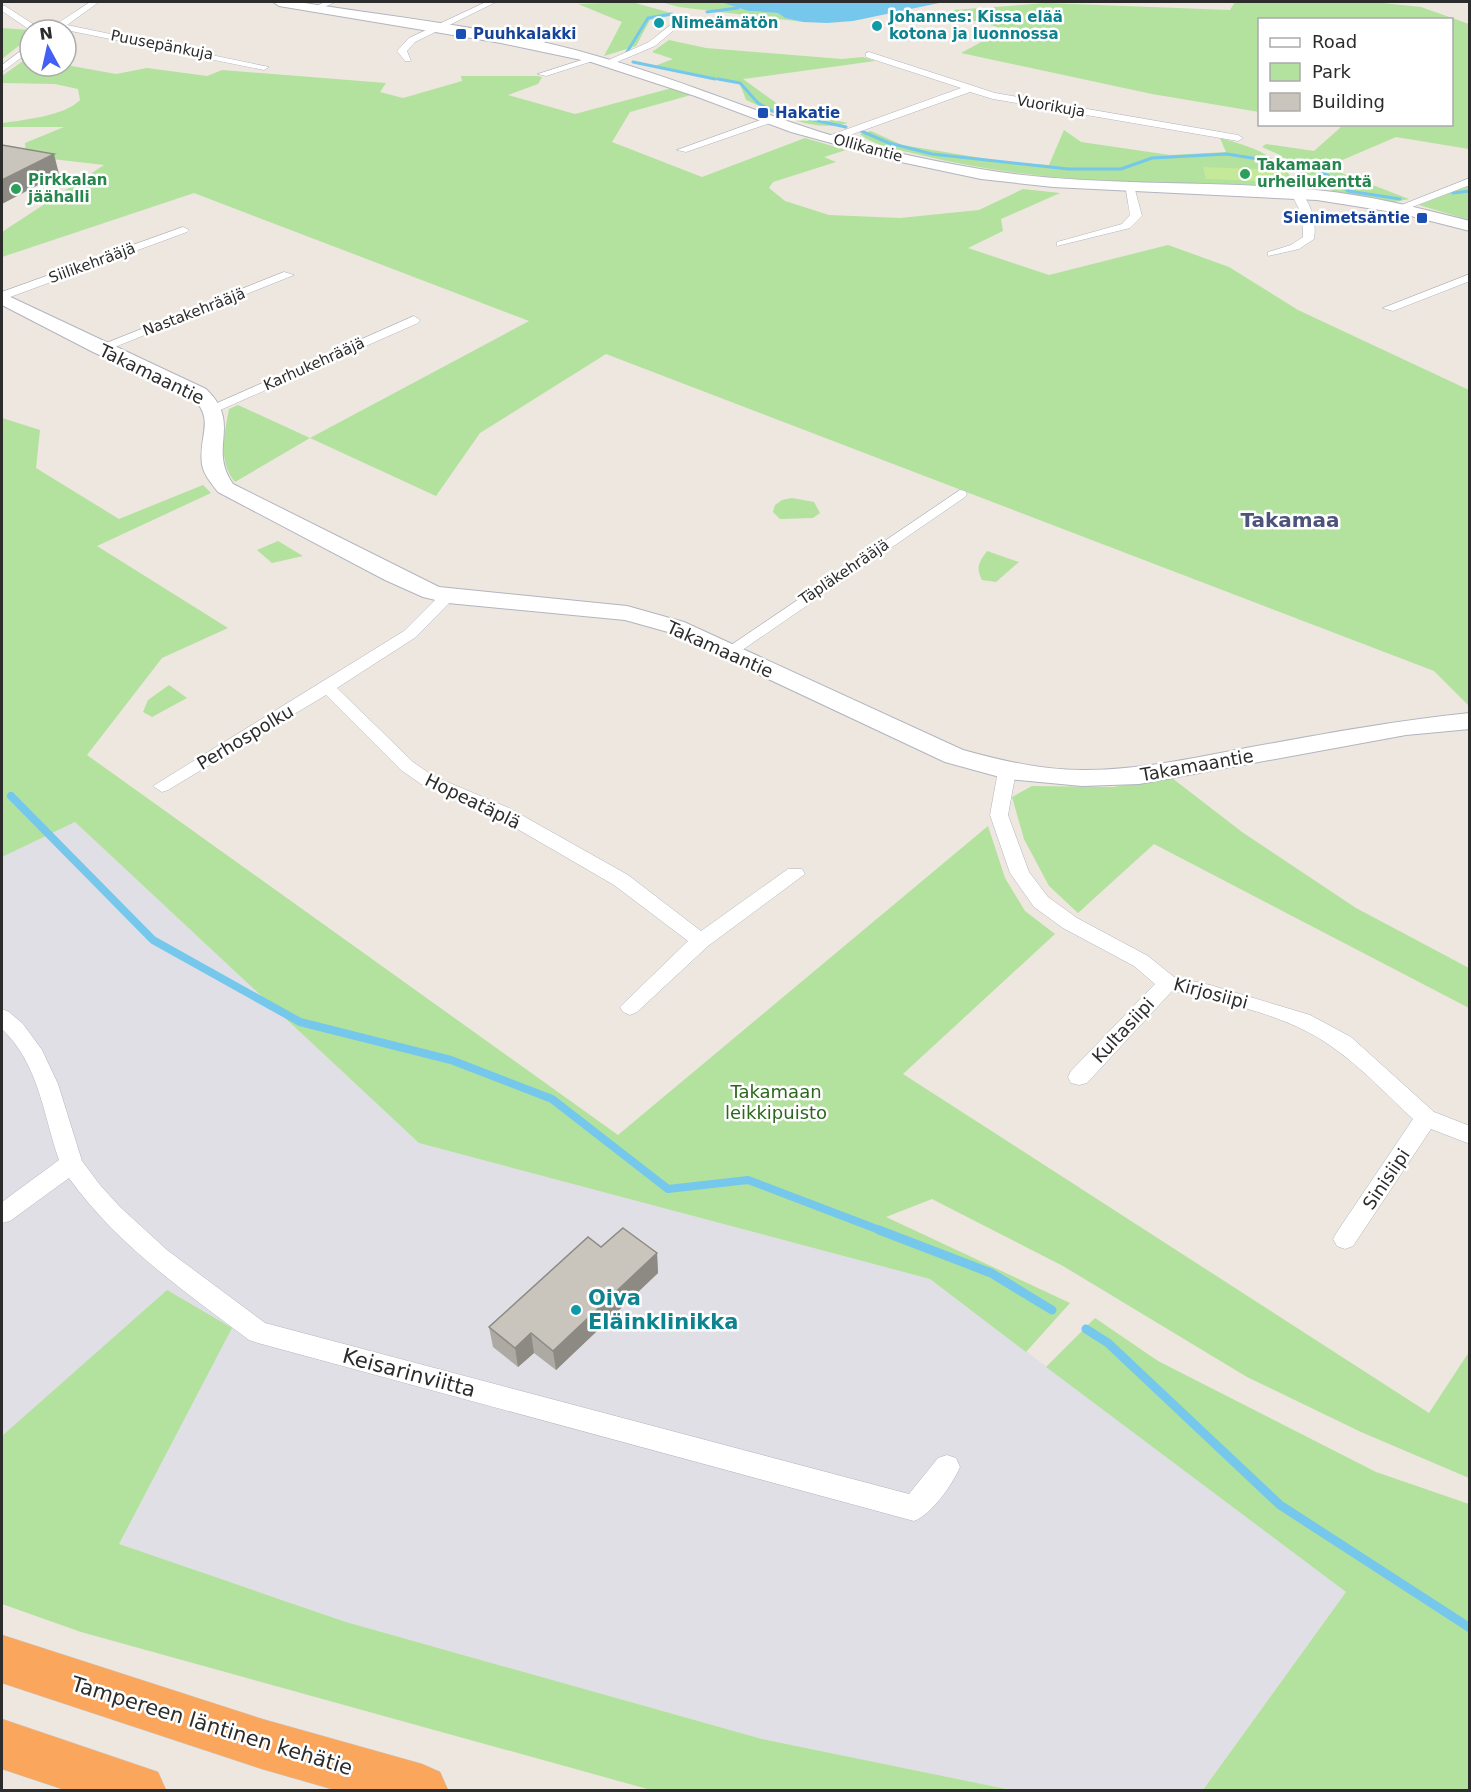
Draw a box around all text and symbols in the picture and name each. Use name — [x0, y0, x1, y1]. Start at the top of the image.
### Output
place label: Johannes: Kissa elää kotona ja luonnossa — [888, 8, 1063, 43]
place label: Nimeämätön — [671, 14, 779, 32]
marker: Nimeämätön — [652, 16, 666, 30]
north arrow — [18, 18, 78, 78]
legend — [1258, 18, 1453, 126]
marker: Johannes: Kissa elää kotona ja luonnossa — [870, 19, 884, 33]
text: N — [38, 23, 54, 44]
place label: Puuhkalakki — [473, 25, 576, 43]
street label: Puusepänkuja — [109, 26, 215, 64]
marker: Puuhkalakki — [454, 27, 468, 41]
text: Road — [1312, 31, 1357, 52]
text: Park — [1312, 61, 1351, 82]
street label: Vuorikuja — [1015, 91, 1087, 121]
text: Building — [1312, 91, 1385, 112]
place label: Hakatie — [775, 104, 840, 122]
marker: Hakatie — [756, 106, 770, 120]
street label: Ollikantie — [832, 130, 904, 166]
place label: Takamaan urheilukenttä — [1257, 156, 1372, 191]
marker: Takamaan urheilukenttä — [1238, 167, 1252, 181]
place label: Pirkkalan jäähalli — [27, 171, 108, 206]
marker: Pirkkalan jäähalli — [9, 182, 23, 196]
place label: Sienimetsäntie — [1283, 209, 1410, 227]
marker: Sienimetsäntie — [1415, 211, 1429, 225]
street label: Siilikehrääjä — [46, 239, 138, 287]
street label: Nastakehrääjä — [140, 284, 248, 340]
street label: Karhukehrääjä — [261, 334, 367, 394]
street label: Takamaantie — [95, 339, 208, 408]
district label: Takamaa — [1240, 508, 1340, 532]
street label: Täpläkehrääjä — [795, 535, 892, 609]
street label: Takamaantie — [663, 616, 776, 682]
street label: Perhospolku — [193, 700, 297, 774]
street label: Takamaantie — [1138, 745, 1255, 785]
street label: Hopeatäplä — [422, 769, 524, 833]
street label: Kirjosiipi — [1172, 973, 1250, 1013]
street label: Kultasiipi — [1088, 993, 1158, 1067]
park label: Takamaan leikkipuisto — [725, 1081, 827, 1123]
street label: Sinisiipi — [1358, 1145, 1414, 1213]
place label: Oiva Eläinklinikka — [588, 1286, 738, 1334]
marker: Oiva Eläinklinikka — [569, 1303, 583, 1317]
street label: Keisarinviitta — [340, 1344, 478, 1402]
street label: Tampereen läntinen kehätie — [68, 1671, 355, 1780]

